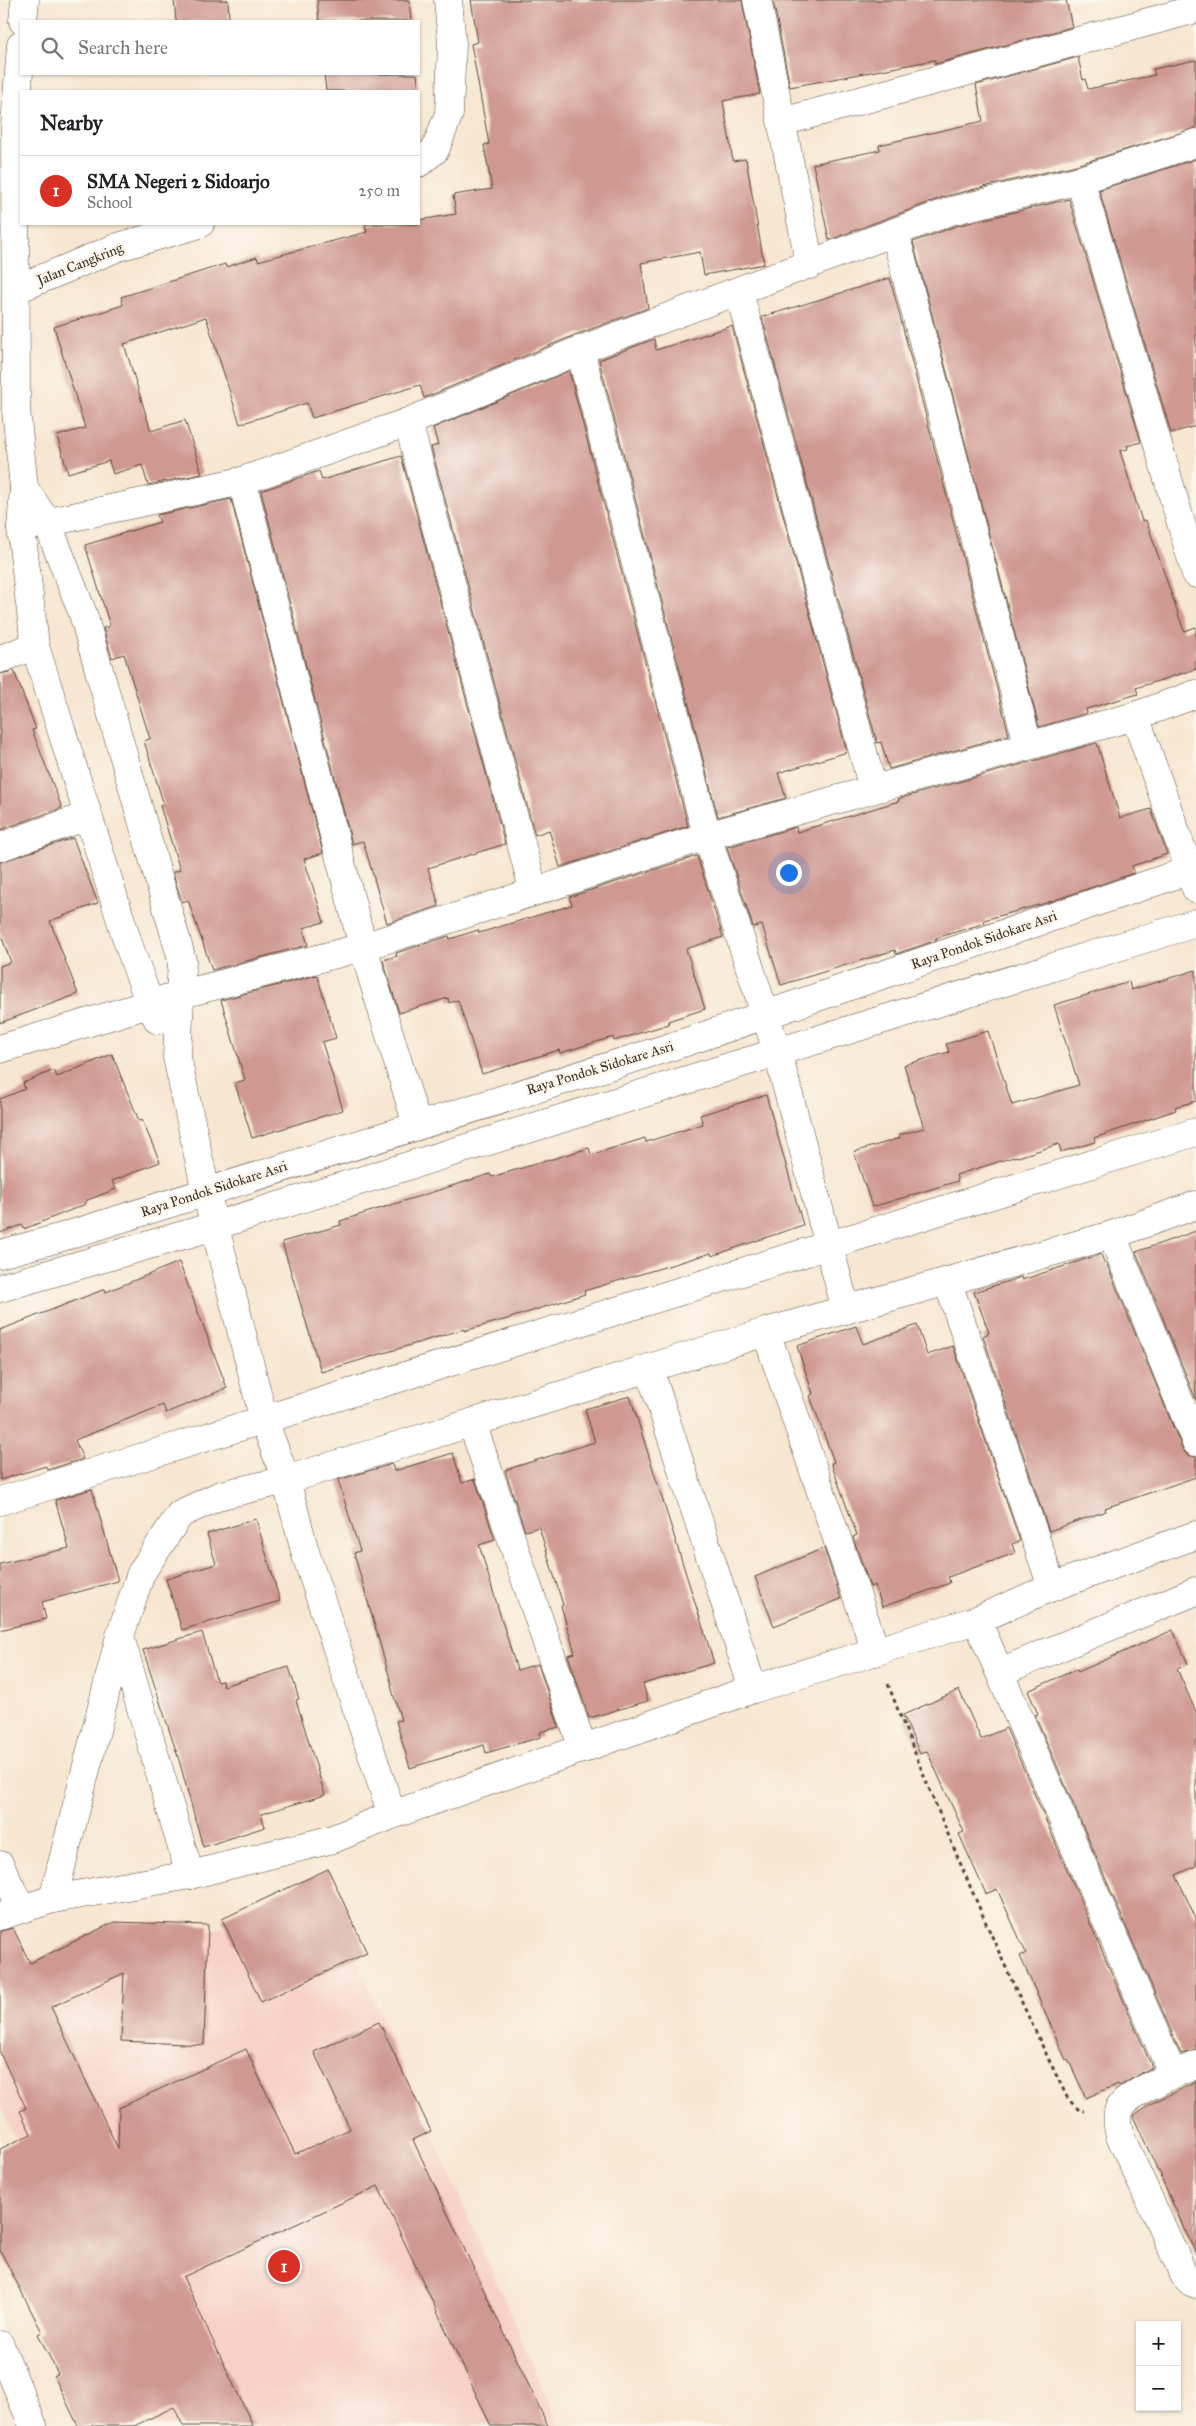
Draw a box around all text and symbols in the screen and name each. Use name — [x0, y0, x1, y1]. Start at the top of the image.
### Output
search box — [20, 20, 420, 75]
icon: search — [38, 34, 66, 62]
text: Search here — [78, 36, 168, 59]
text: Nearby — [40, 110, 103, 136]
text: SMA Negeri 2 Sidoarjo — [87, 170, 270, 193]
text: 1 — [53, 181, 59, 200]
text: 250 m — [359, 181, 400, 200]
text: School — [87, 193, 132, 212]
street label: Jalan Cangkring — [33, 239, 126, 291]
your location — [776, 860, 802, 886]
street label: Raya Pondok Sidokare Asri — [909, 907, 1059, 973]
street label: Raya Pondok Sidokare Asri — [524, 1037, 676, 1099]
street label: Raya Pondok Sidokare Asri — [139, 1157, 290, 1221]
pin: 1 — [268, 2247, 300, 2285]
map controls — [1136, 2321, 1181, 2411]
button: + — [1136, 2321, 1181, 2366]
button: − — [1136, 2366, 1181, 2411]

